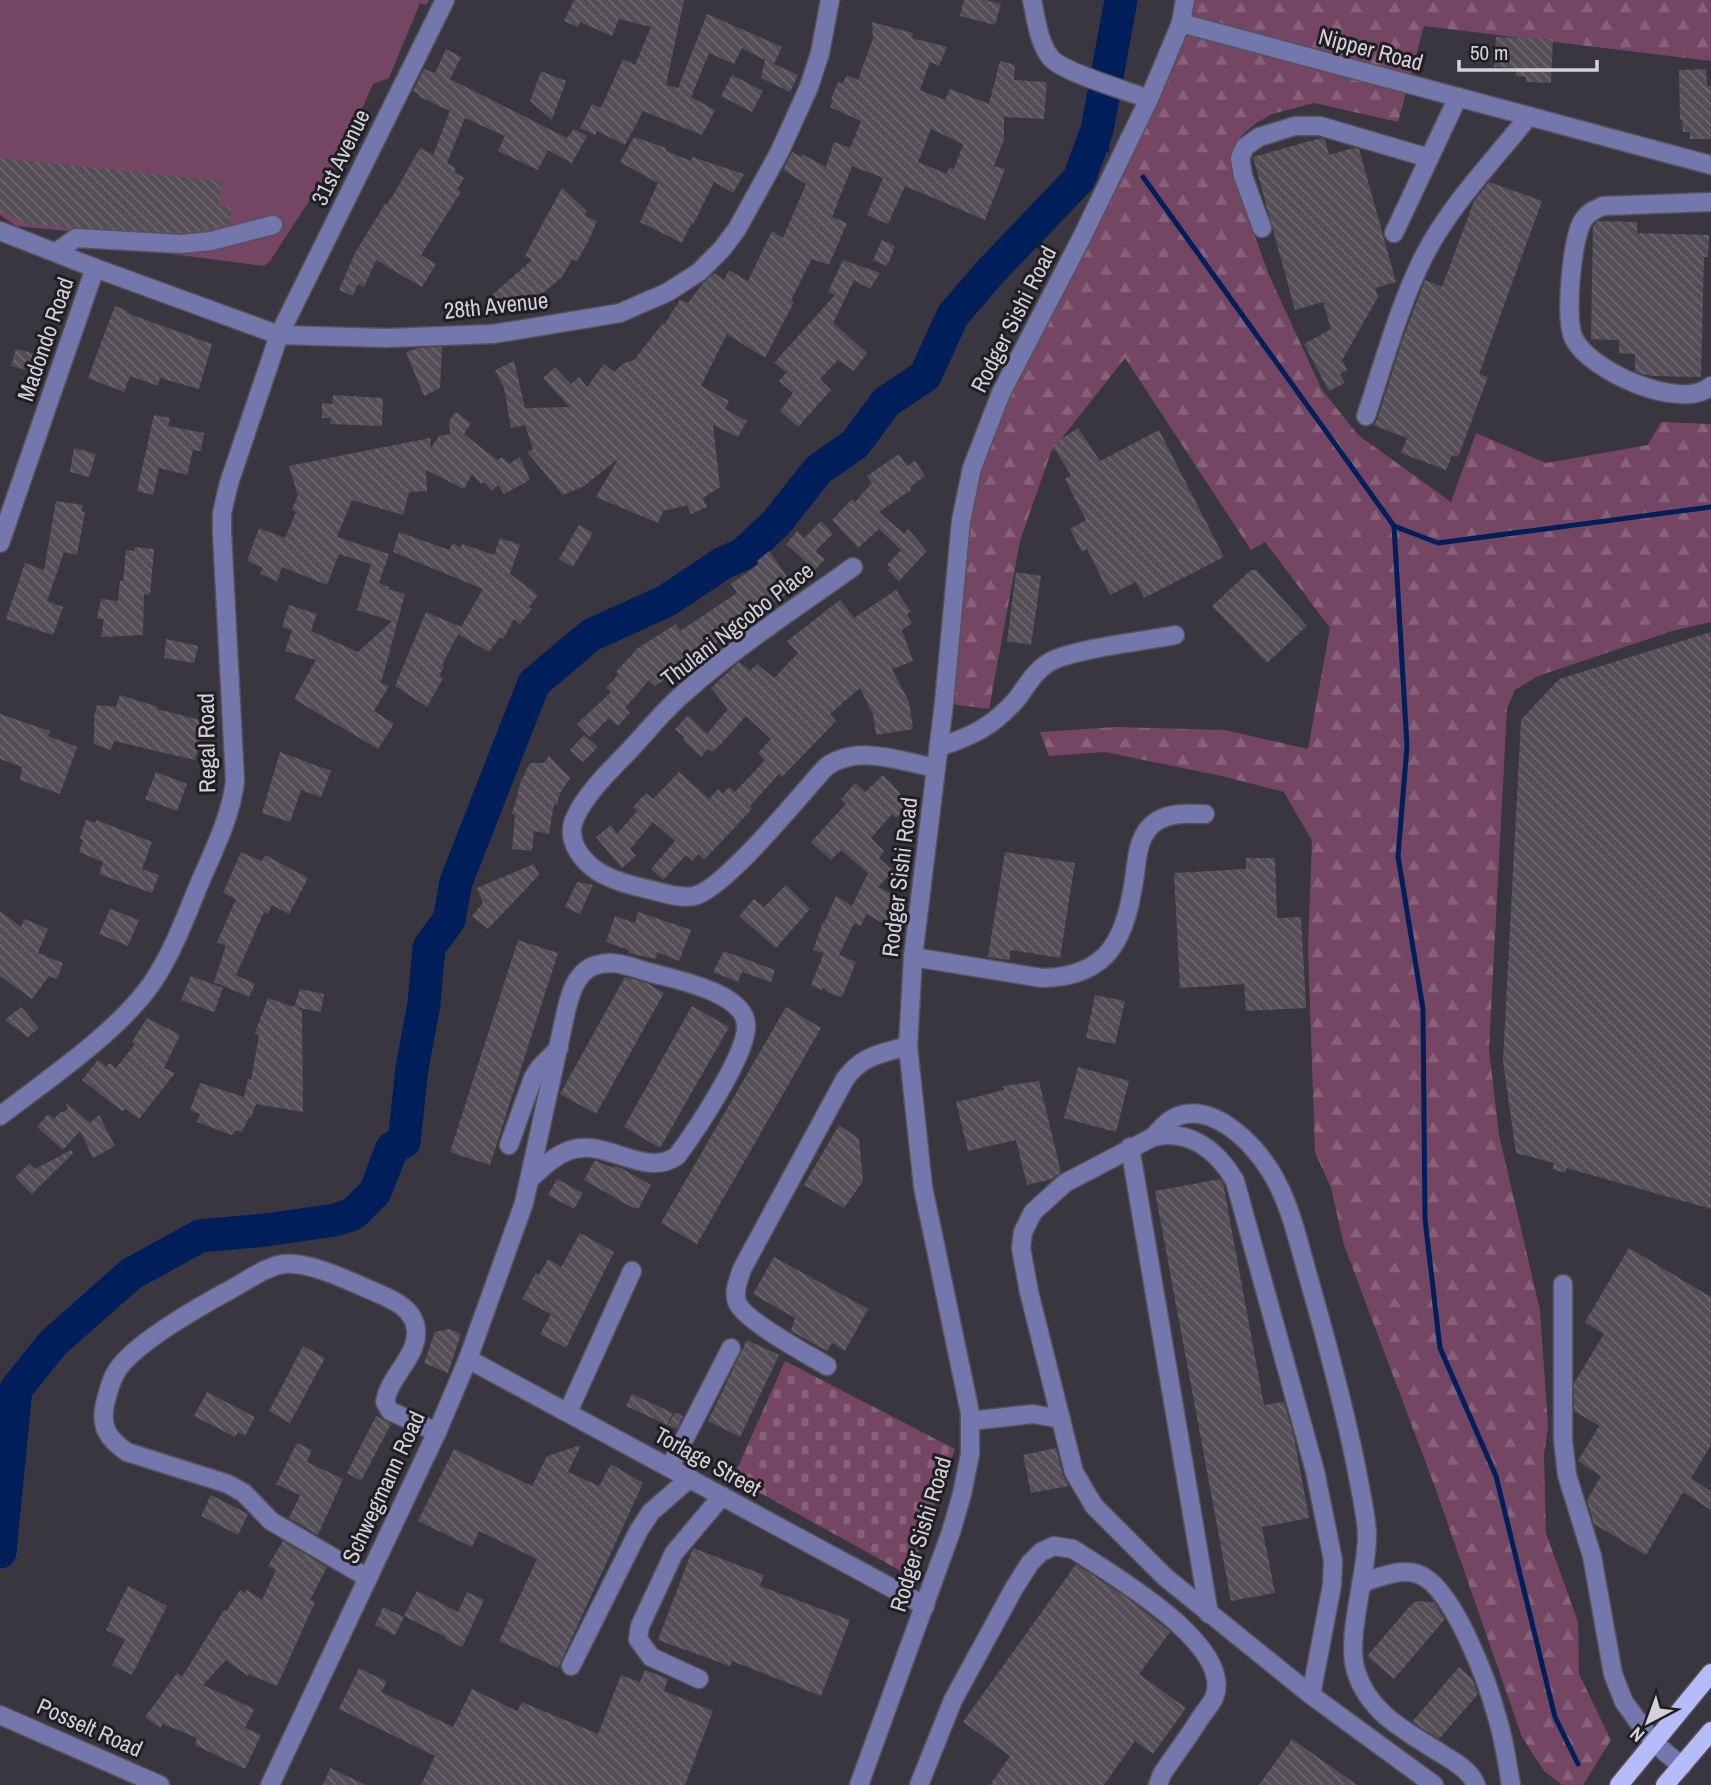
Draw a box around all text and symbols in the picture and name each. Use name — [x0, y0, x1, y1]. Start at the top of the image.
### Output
street label: Nipper Road — [1315, 20, 1427, 78]
scale bar — [1459, 28, 1597, 72]
text: 50 m — [1470, 38, 1508, 67]
street label: 31st Avenue — [303, 104, 377, 210]
street label: Rodger Sishi Road — [963, 241, 1063, 397]
street label: Madondo Road — [9, 273, 81, 405]
street label: 28th Avenue — [442, 284, 550, 326]
street label: Thulani Ngcobo Place — [654, 555, 820, 693]
street label: Regal Road — [190, 693, 222, 793]
street label: Rodger Sishi Road — [874, 796, 924, 958]
street label: Schwegmann Road — [334, 1406, 432, 1568]
street label: Torlage Street — [649, 1419, 767, 1503]
street label: Rodger Sishi Road — [882, 1453, 958, 1615]
north arrow — [1613, 1687, 1683, 1757]
street label: Posselt Road — [32, 1690, 148, 1764]
text: N — [1624, 1721, 1650, 1748]

